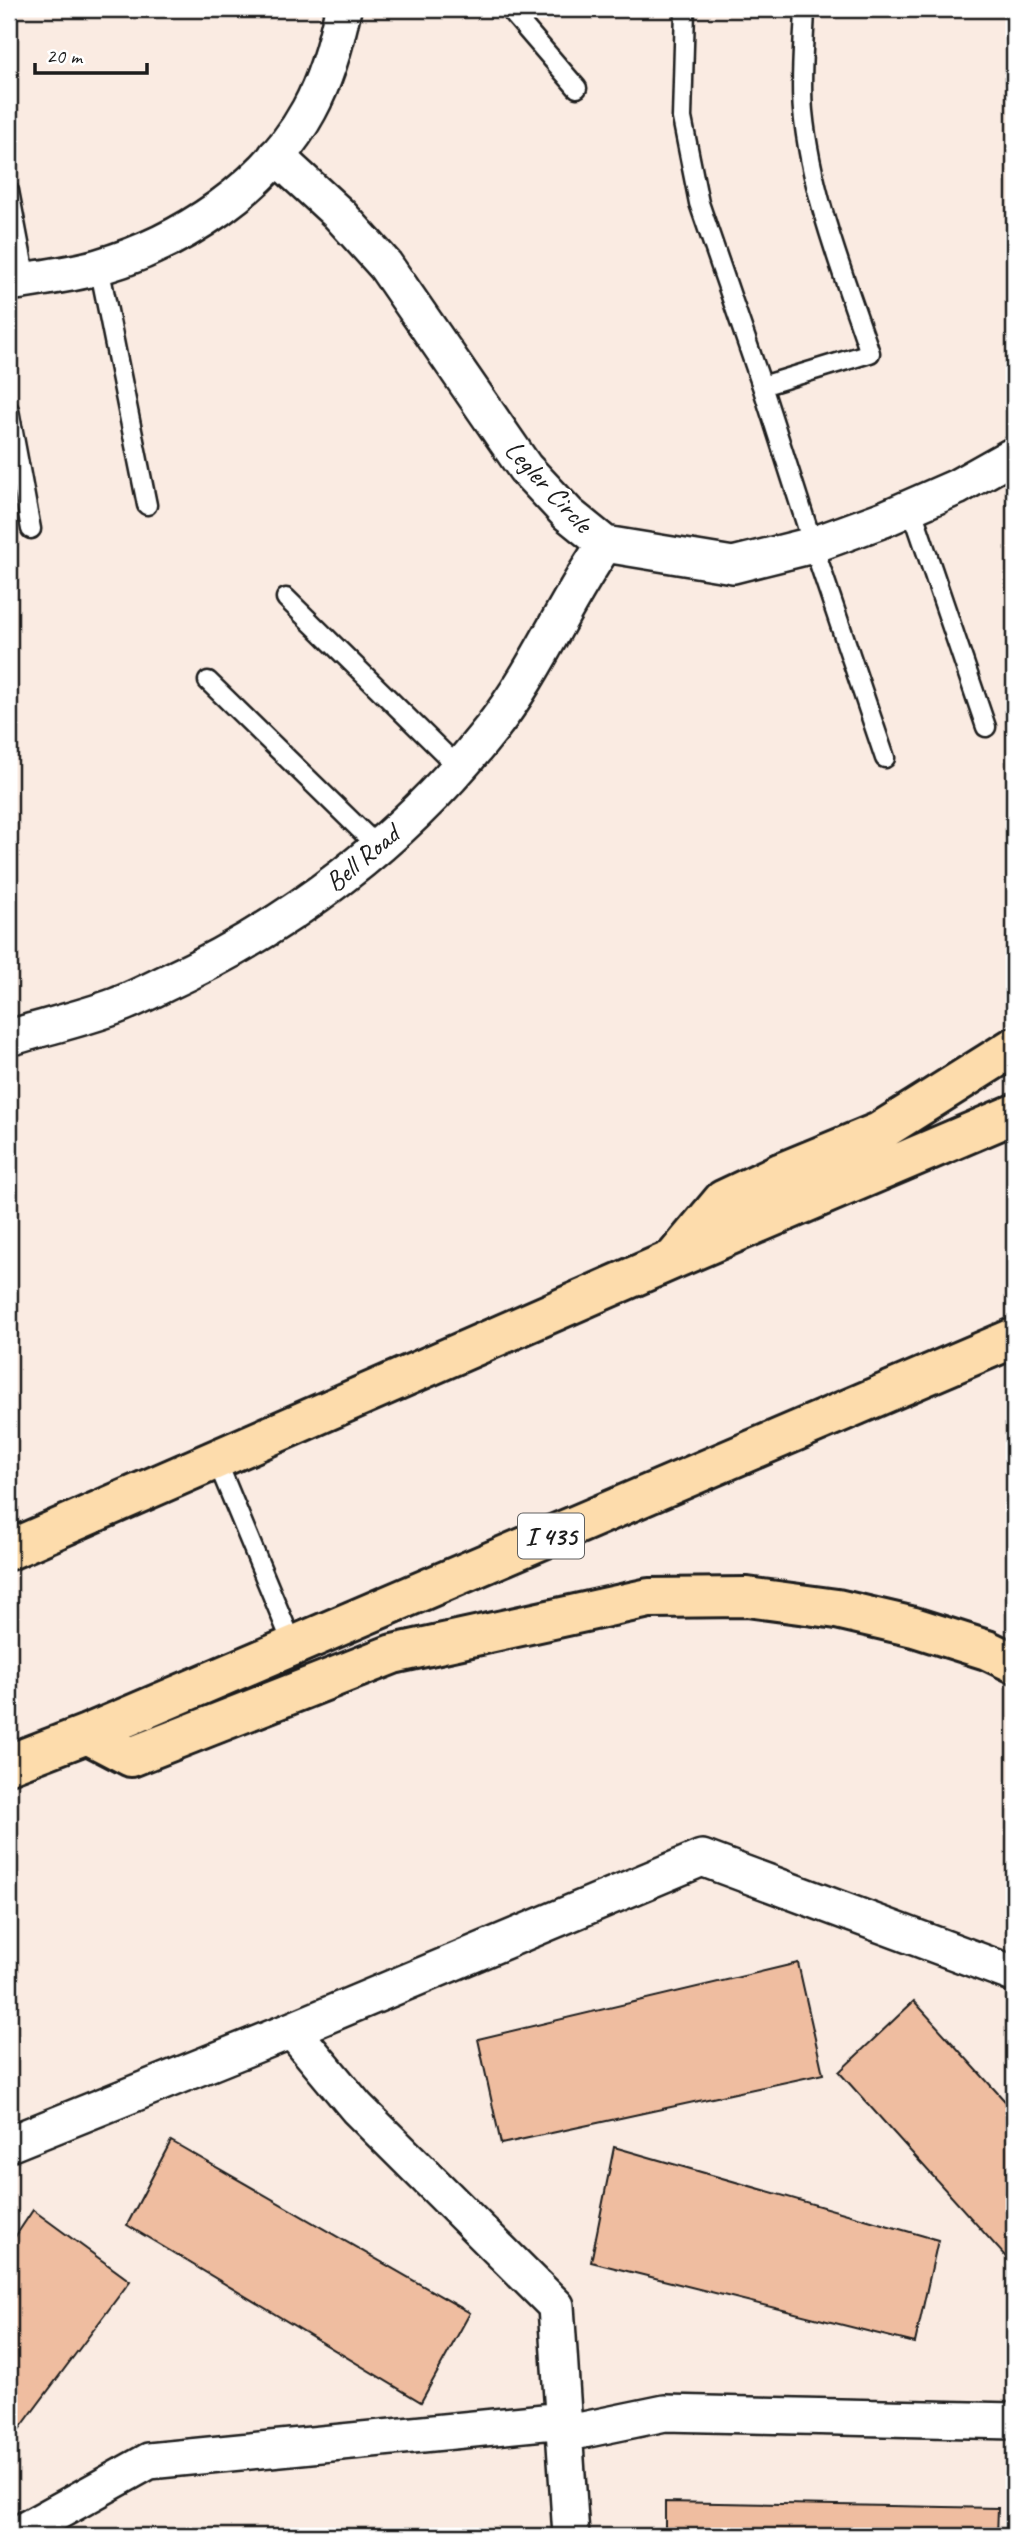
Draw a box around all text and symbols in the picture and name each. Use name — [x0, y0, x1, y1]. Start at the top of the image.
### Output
scale bar — [35, 32, 147, 76]
text: 20 m — [46, 43, 84, 69]
street label: Legler Circle — [497, 432, 602, 541]
street label: Bell Road — [318, 814, 409, 899]
road number: I 435 — [518, 1513, 584, 1558]

